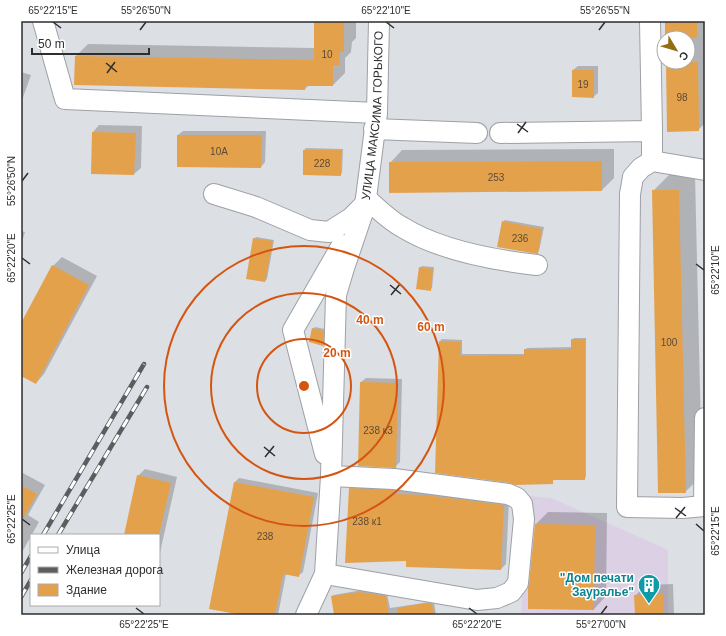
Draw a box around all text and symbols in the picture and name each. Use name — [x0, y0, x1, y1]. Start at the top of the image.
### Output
text: 65°22'15"E — [28, 5, 78, 16]
text: 55°26'50"N — [121, 5, 171, 16]
text: 65°22'10"E — [361, 5, 411, 16]
text: 55°26'55"N — [580, 5, 630, 16]
scale bar — [32, 30, 149, 56]
north arrow — [656, 30, 696, 70]
street label: УЛИЦА МАКСИМА ГОРЬКОГО — [359, 31, 386, 201]
text: 50 m — [38, 37, 65, 51]
house number: 10 — [321, 49, 333, 60]
text: С — [677, 49, 691, 63]
house number: 19 — [577, 79, 589, 90]
house number: 98 — [676, 92, 688, 103]
house number: 10А — [210, 146, 228, 157]
text: 55°26'50"N — [6, 156, 17, 206]
house number: 228 — [314, 158, 331, 169]
house number: 253 — [488, 172, 505, 183]
text: 65°22'20"E — [6, 233, 17, 283]
house number: 236 — [512, 233, 529, 244]
text: 65°22'10"E — [710, 245, 721, 295]
text: 40 m — [356, 313, 384, 327]
text: 60 m — [417, 320, 445, 334]
house number: 100 — [661, 337, 678, 348]
text: 20 m — [323, 346, 351, 360]
centre of rings — [297, 379, 311, 393]
house number: 238 к3 — [363, 425, 393, 436]
text: 65°22'25"E — [6, 494, 17, 544]
text: 65°22'15"E — [710, 506, 721, 556]
house number: 238 к1 — [352, 516, 382, 527]
house number: 238 — [257, 531, 274, 542]
legend — [30, 534, 160, 606]
text: Улица — [66, 543, 100, 557]
text: Железная дорога — [66, 563, 163, 577]
place label: "Дом печати Зауралье" — [560, 571, 634, 599]
building icon: "Дом печати Зауралье" — [636, 572, 662, 605]
text: Здание — [66, 583, 107, 597]
text: 65°22'25"E — [119, 619, 169, 630]
text: 65°22'20"E — [452, 619, 502, 630]
text: 55°27'00"N — [576, 619, 626, 630]

